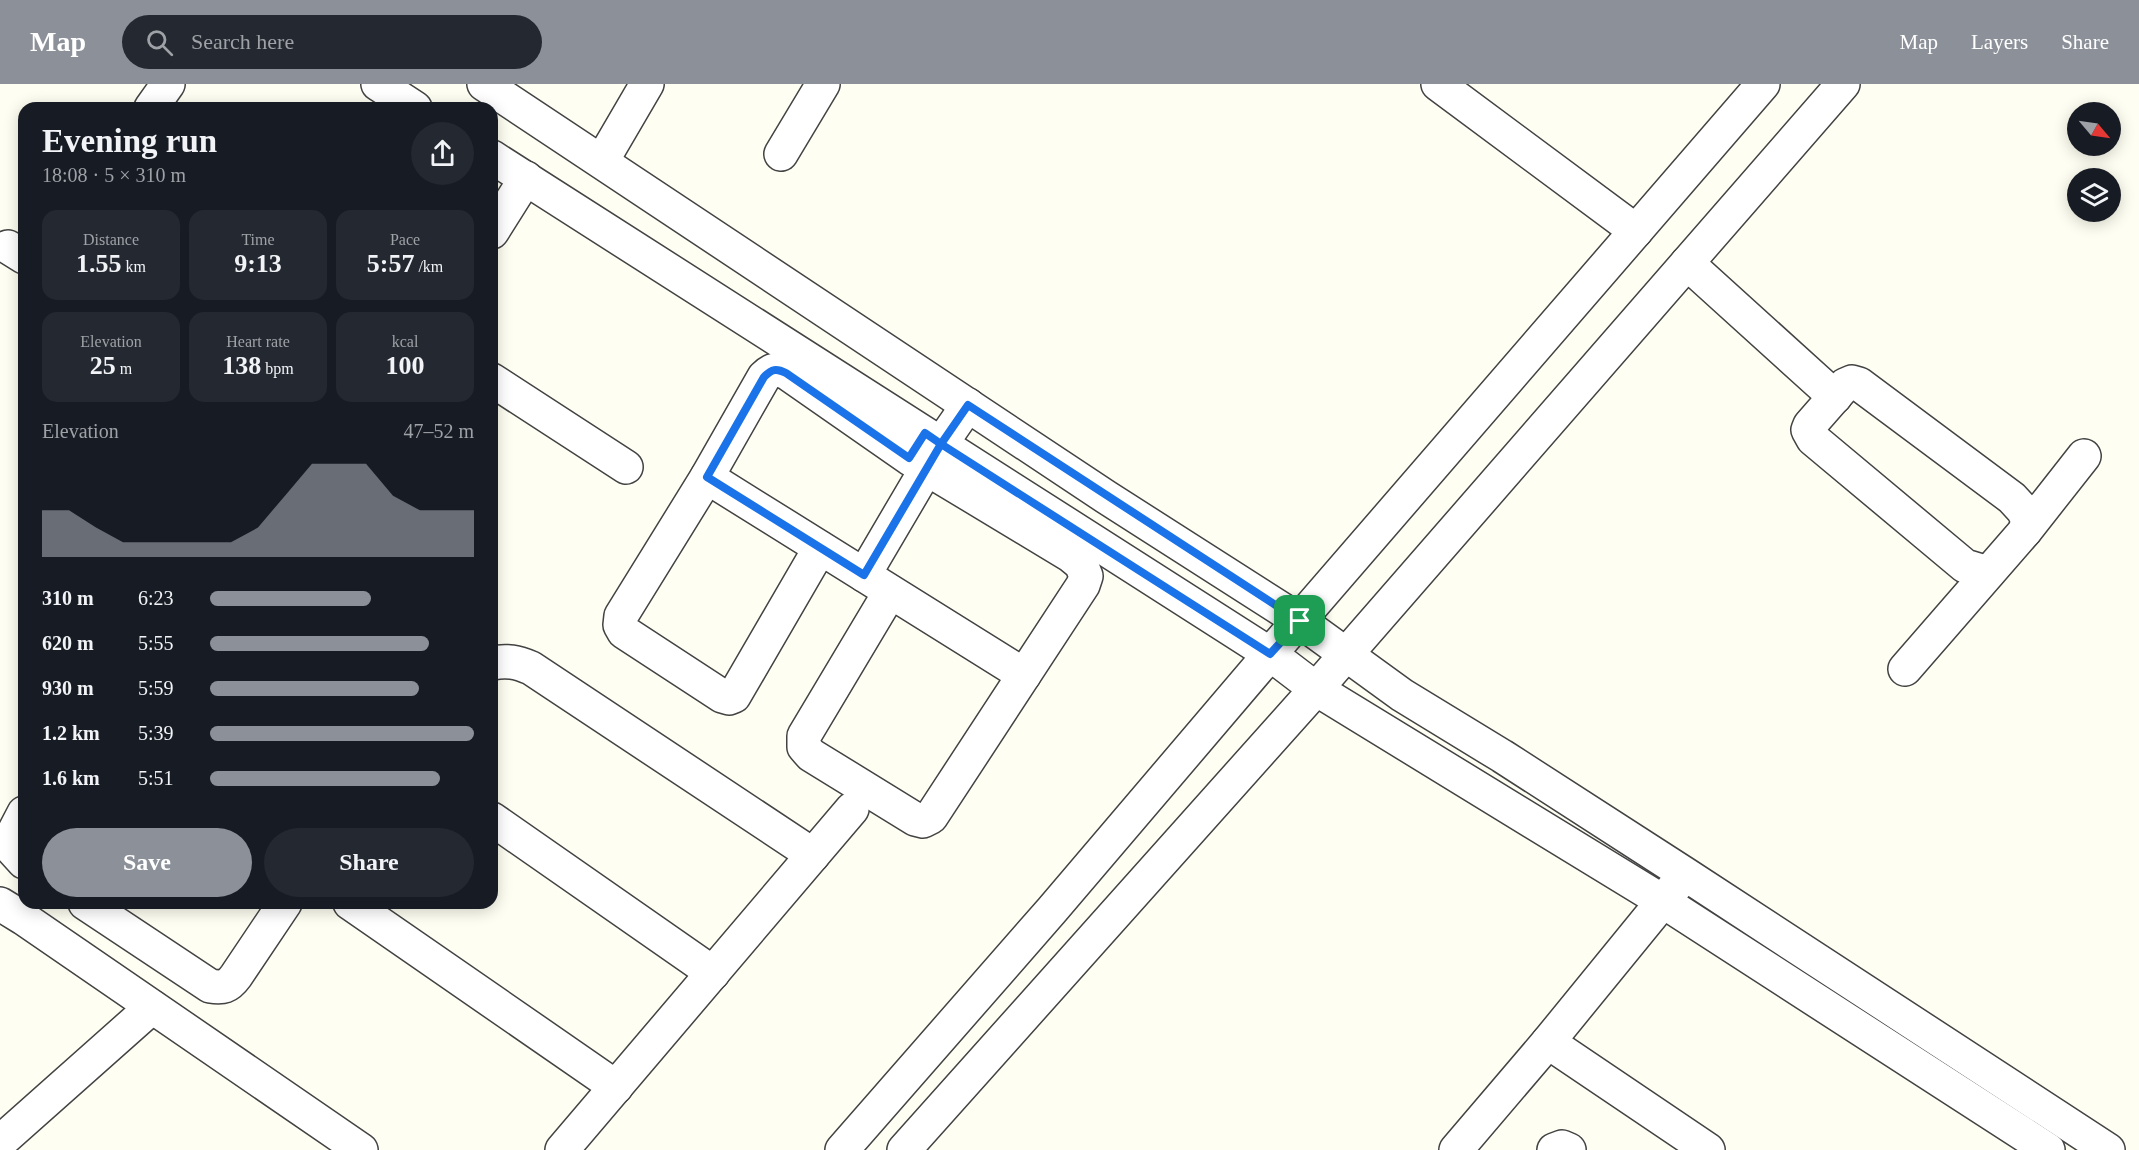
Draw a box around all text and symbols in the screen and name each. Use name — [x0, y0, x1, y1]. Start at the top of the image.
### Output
search box — [122, 15, 542, 69]
text: Map — [30, 26, 86, 57]
icon: search — [143, 26, 176, 59]
text: Search here — [191, 29, 294, 54]
text: Map — [1900, 30, 1938, 54]
text: Layers — [1971, 30, 2028, 54]
text: Share — [2061, 30, 2109, 54]
north arrow — [2067, 102, 2121, 156]
map controls — [2067, 102, 2121, 222]
button: share — [411, 122, 474, 185]
text: Evening run — [42, 123, 217, 159]
text: 18:08 · 5 × 310 m — [42, 164, 186, 186]
button: layers — [2067, 168, 2121, 222]
text: Distance — [83, 231, 139, 248]
text: Time — [241, 231, 275, 248]
text: Pace — [390, 231, 420, 248]
text: 1.55 — [76, 249, 122, 278]
text: 9:13 — [234, 249, 282, 278]
text: 5:57 — [367, 249, 414, 278]
text: km — [122, 258, 146, 275]
text: /km — [414, 258, 443, 275]
text: Elevation — [80, 333, 142, 350]
text: Heart rate — [226, 333, 290, 350]
text: kcal — [392, 333, 418, 350]
text: 25 — [90, 351, 116, 380]
text: 138 — [222, 351, 261, 380]
text: 100 — [386, 351, 425, 380]
text: m — [116, 360, 132, 377]
text: bpm — [261, 360, 294, 377]
text: Elevation — [42, 420, 119, 442]
text: 47–52 m — [403, 420, 474, 442]
text: 310 m — [42, 587, 94, 609]
text: 6:23 — [138, 587, 174, 609]
pin — [1274, 595, 1325, 646]
icon: arrive — [1283, 604, 1316, 637]
text: 620 m — [42, 632, 94, 654]
text: 5:55 — [138, 632, 174, 654]
text: 930 m — [42, 677, 94, 699]
text: 5:59 — [138, 677, 174, 699]
text: 1.2 km — [42, 722, 100, 744]
text: 5:39 — [138, 722, 174, 744]
text: 1.6 km — [42, 767, 100, 789]
text: 5:51 — [138, 767, 174, 789]
button: Save — [42, 828, 252, 897]
button: Share — [264, 828, 474, 897]

